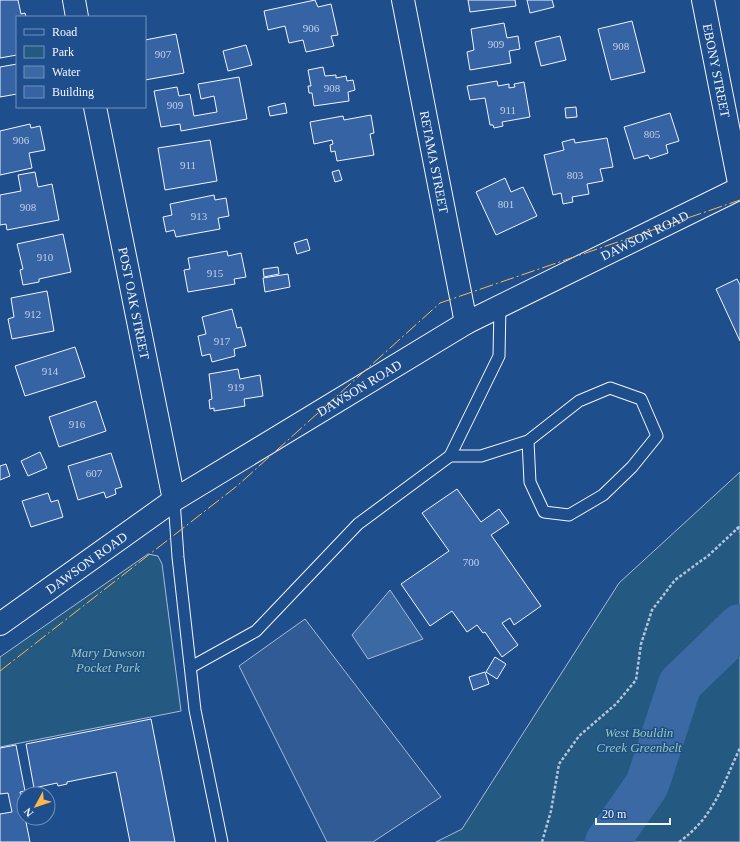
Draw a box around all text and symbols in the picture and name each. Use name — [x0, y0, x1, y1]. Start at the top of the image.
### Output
legend — [16, 16, 146, 108]
house number: 906 — [303, 22, 320, 34]
street label: EBONY STREET — [700, 23, 733, 119]
text: Road — [52, 25, 77, 39]
house number: 909 — [488, 38, 505, 50]
house number: 908 — [613, 40, 630, 52]
text: Park — [52, 45, 74, 59]
house number: 907 — [155, 48, 172, 60]
text: Water — [52, 65, 80, 79]
house number: 908 — [324, 82, 341, 94]
text: Building — [52, 85, 94, 99]
house number: 909 — [167, 99, 184, 111]
house number: 911 — [500, 104, 516, 116]
street label: RETAMA STREET — [417, 110, 451, 215]
house number: 805 — [644, 128, 661, 140]
house number: 906 — [13, 134, 30, 146]
house number: 911 — [180, 159, 196, 171]
house number: 803 — [567, 169, 584, 181]
house number: 801 — [498, 198, 514, 210]
house number: 908 — [20, 201, 37, 213]
street label: DAWSON ROAD — [598, 208, 691, 264]
house number: 913 — [191, 210, 208, 222]
street label: POST OAK STREET — [115, 246, 153, 361]
house number: 910 — [37, 251, 54, 263]
house number: 915 — [207, 267, 224, 279]
house number: 912 — [25, 308, 41, 320]
house number: 917 — [214, 335, 231, 347]
street label: DAWSON ROAD — [314, 357, 404, 420]
house number: 914 — [42, 365, 59, 377]
house number: 919 — [228, 381, 245, 393]
house number: 916 — [69, 418, 86, 430]
house number: 607 — [86, 467, 103, 479]
street label: DAWSON ROAD — [43, 529, 130, 597]
house number: 700 — [463, 556, 480, 568]
park label: Mary Dawson Pocket Park — [70, 645, 145, 675]
park label: West Bouldin Creek Greenbelt — [596, 725, 682, 755]
north arrow — [16, 786, 56, 826]
scale bar — [596, 800, 670, 826]
text: N — [21, 805, 35, 819]
text: 20 m — [602, 807, 627, 821]

